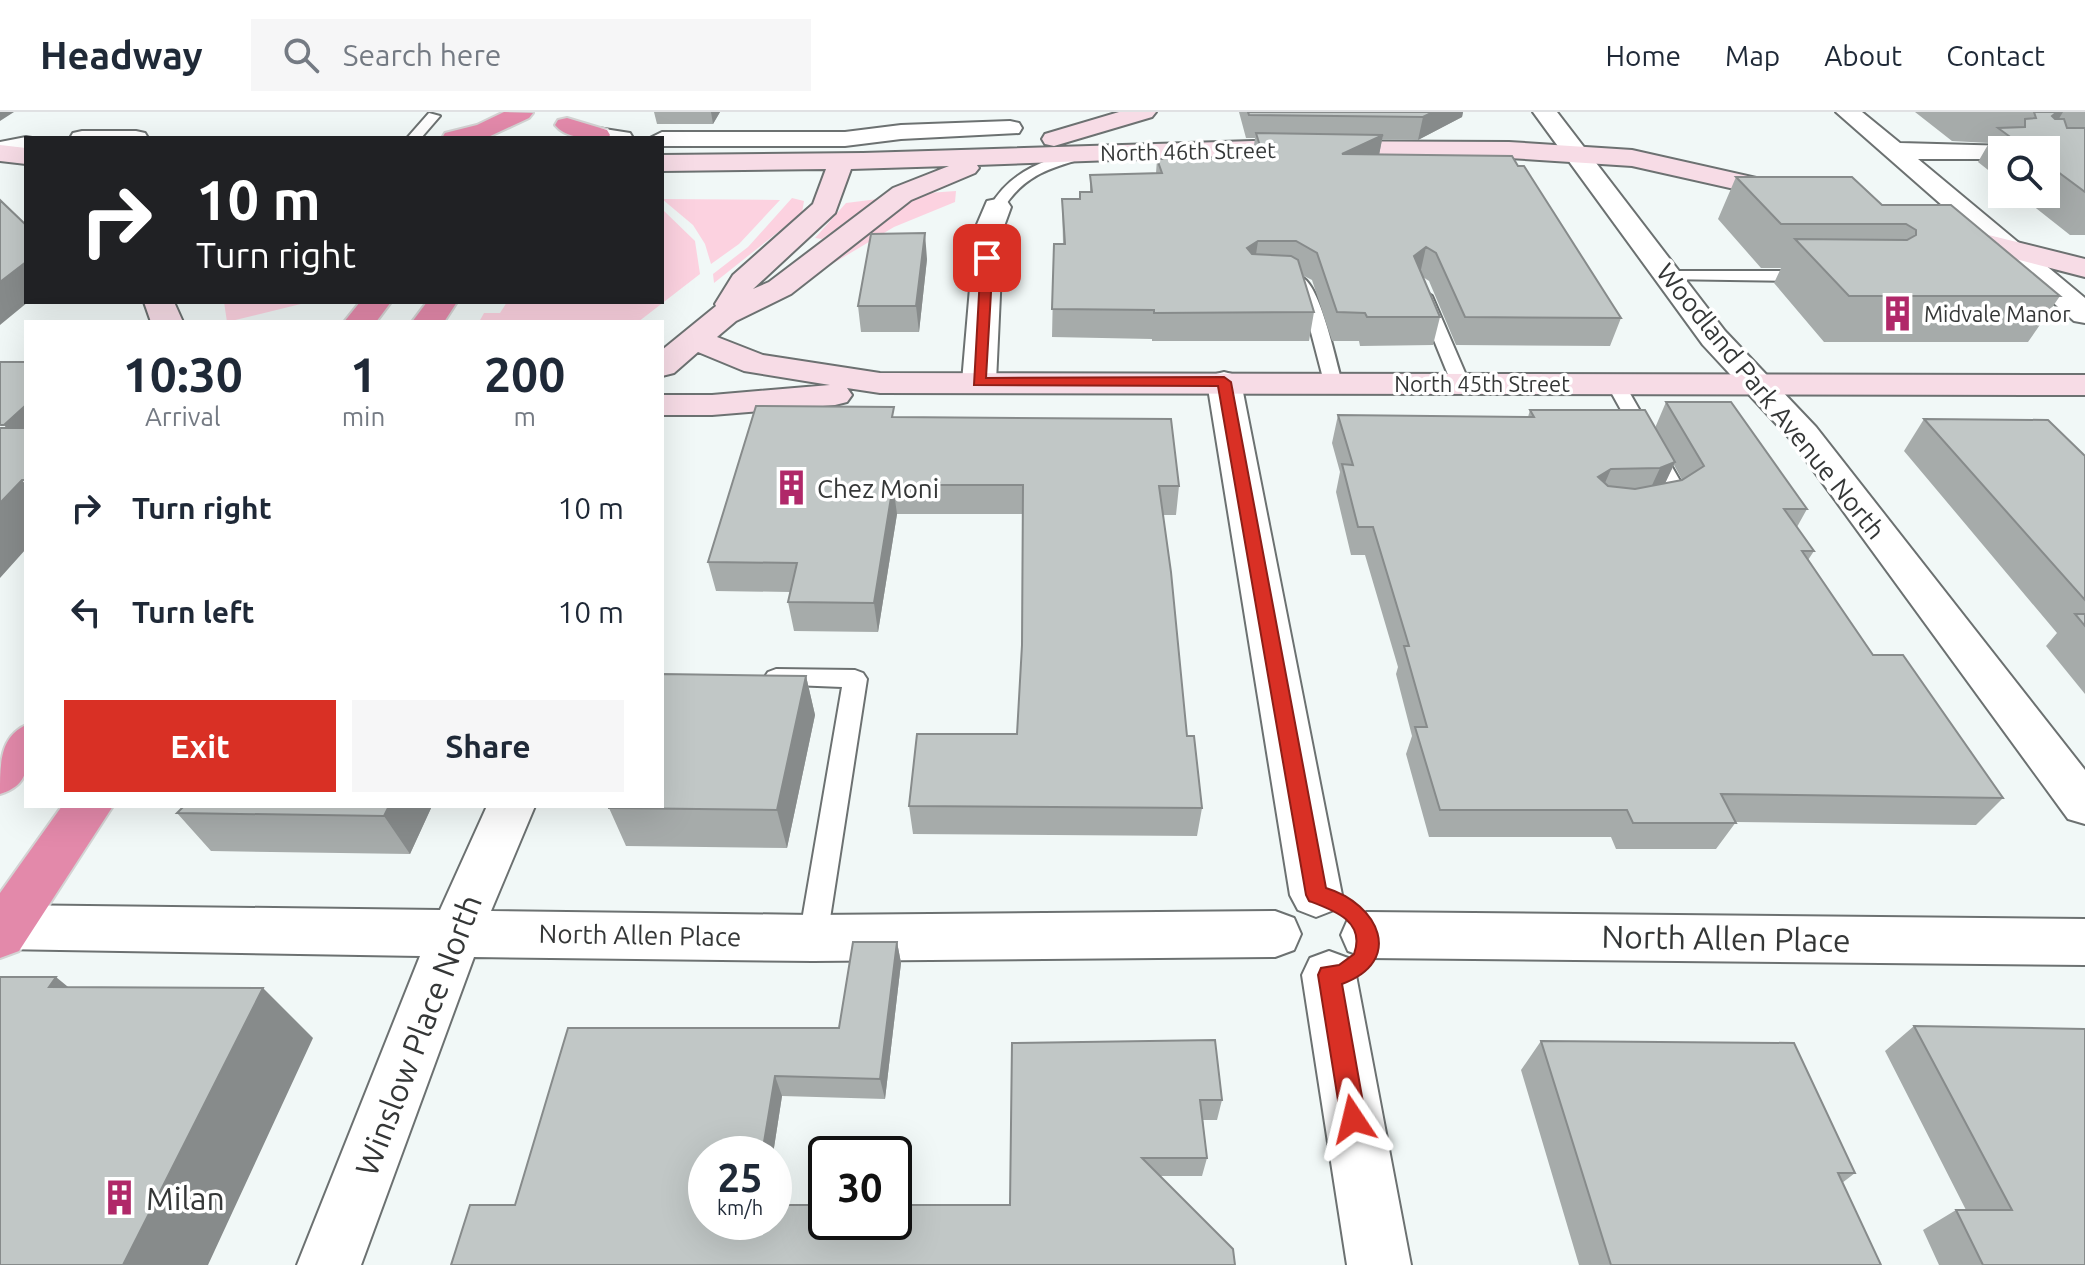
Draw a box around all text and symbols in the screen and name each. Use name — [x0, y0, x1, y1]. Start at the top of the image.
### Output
search box — [251, 19, 811, 91]
icon: search — [279, 33, 323, 77]
text: Headway — [40, 34, 203, 76]
text: Search here — [343, 38, 501, 72]
text: Home — [1606, 40, 1681, 71]
text: Map — [1725, 40, 1780, 71]
text: About — [1824, 40, 1902, 71]
text: Contact — [1946, 40, 2045, 71]
map controls — [1988, 136, 2060, 208]
button: search — [1988, 136, 2060, 208]
street label: North 46th Street — [1100, 137, 1276, 165]
icon: right — [64, 168, 168, 272]
text: 10 m — [196, 168, 321, 231]
pin — [953, 224, 1021, 292]
text: Turn right — [196, 234, 356, 275]
icon: arrive — [965, 236, 1009, 280]
street label: Woodland Park Avenue North — [1651, 258, 1891, 544]
building icon: Midvale Manor — [1879, 294, 1917, 332]
place label: Midvale Manor — [1924, 301, 2071, 326]
text: 10:30 — [123, 347, 243, 401]
text: 1 — [350, 347, 377, 401]
text: 200 — [484, 347, 565, 401]
street label: North 45th Street — [1394, 371, 1570, 396]
text: Arrival — [145, 402, 221, 431]
text: min — [342, 402, 385, 431]
text: m — [513, 402, 536, 431]
building icon: Chez Moni — [772, 469, 810, 507]
place label: Chez Moni — [817, 474, 939, 503]
icon: right — [64, 486, 108, 530]
text: Turn right — [132, 491, 272, 525]
text: 10 m — [557, 491, 624, 525]
icon: left — [64, 590, 108, 634]
text: Turn left — [132, 595, 254, 629]
text: 10 m — [557, 595, 624, 629]
button: Exit — [64, 700, 336, 792]
button: Share — [352, 700, 624, 792]
street label: Winslow Place North — [348, 890, 488, 1180]
street label: North Allen Place — [1601, 918, 1851, 958]
street label: North Allen Place — [539, 919, 741, 951]
position arrow — [1311, 1077, 1395, 1161]
speed limit sign: 30 — [808, 1136, 912, 1240]
text: 25 — [717, 1155, 763, 1200]
building icon: Milan — [101, 1179, 139, 1217]
place label: Milan — [146, 1180, 225, 1216]
text: km/h — [717, 1196, 763, 1219]

